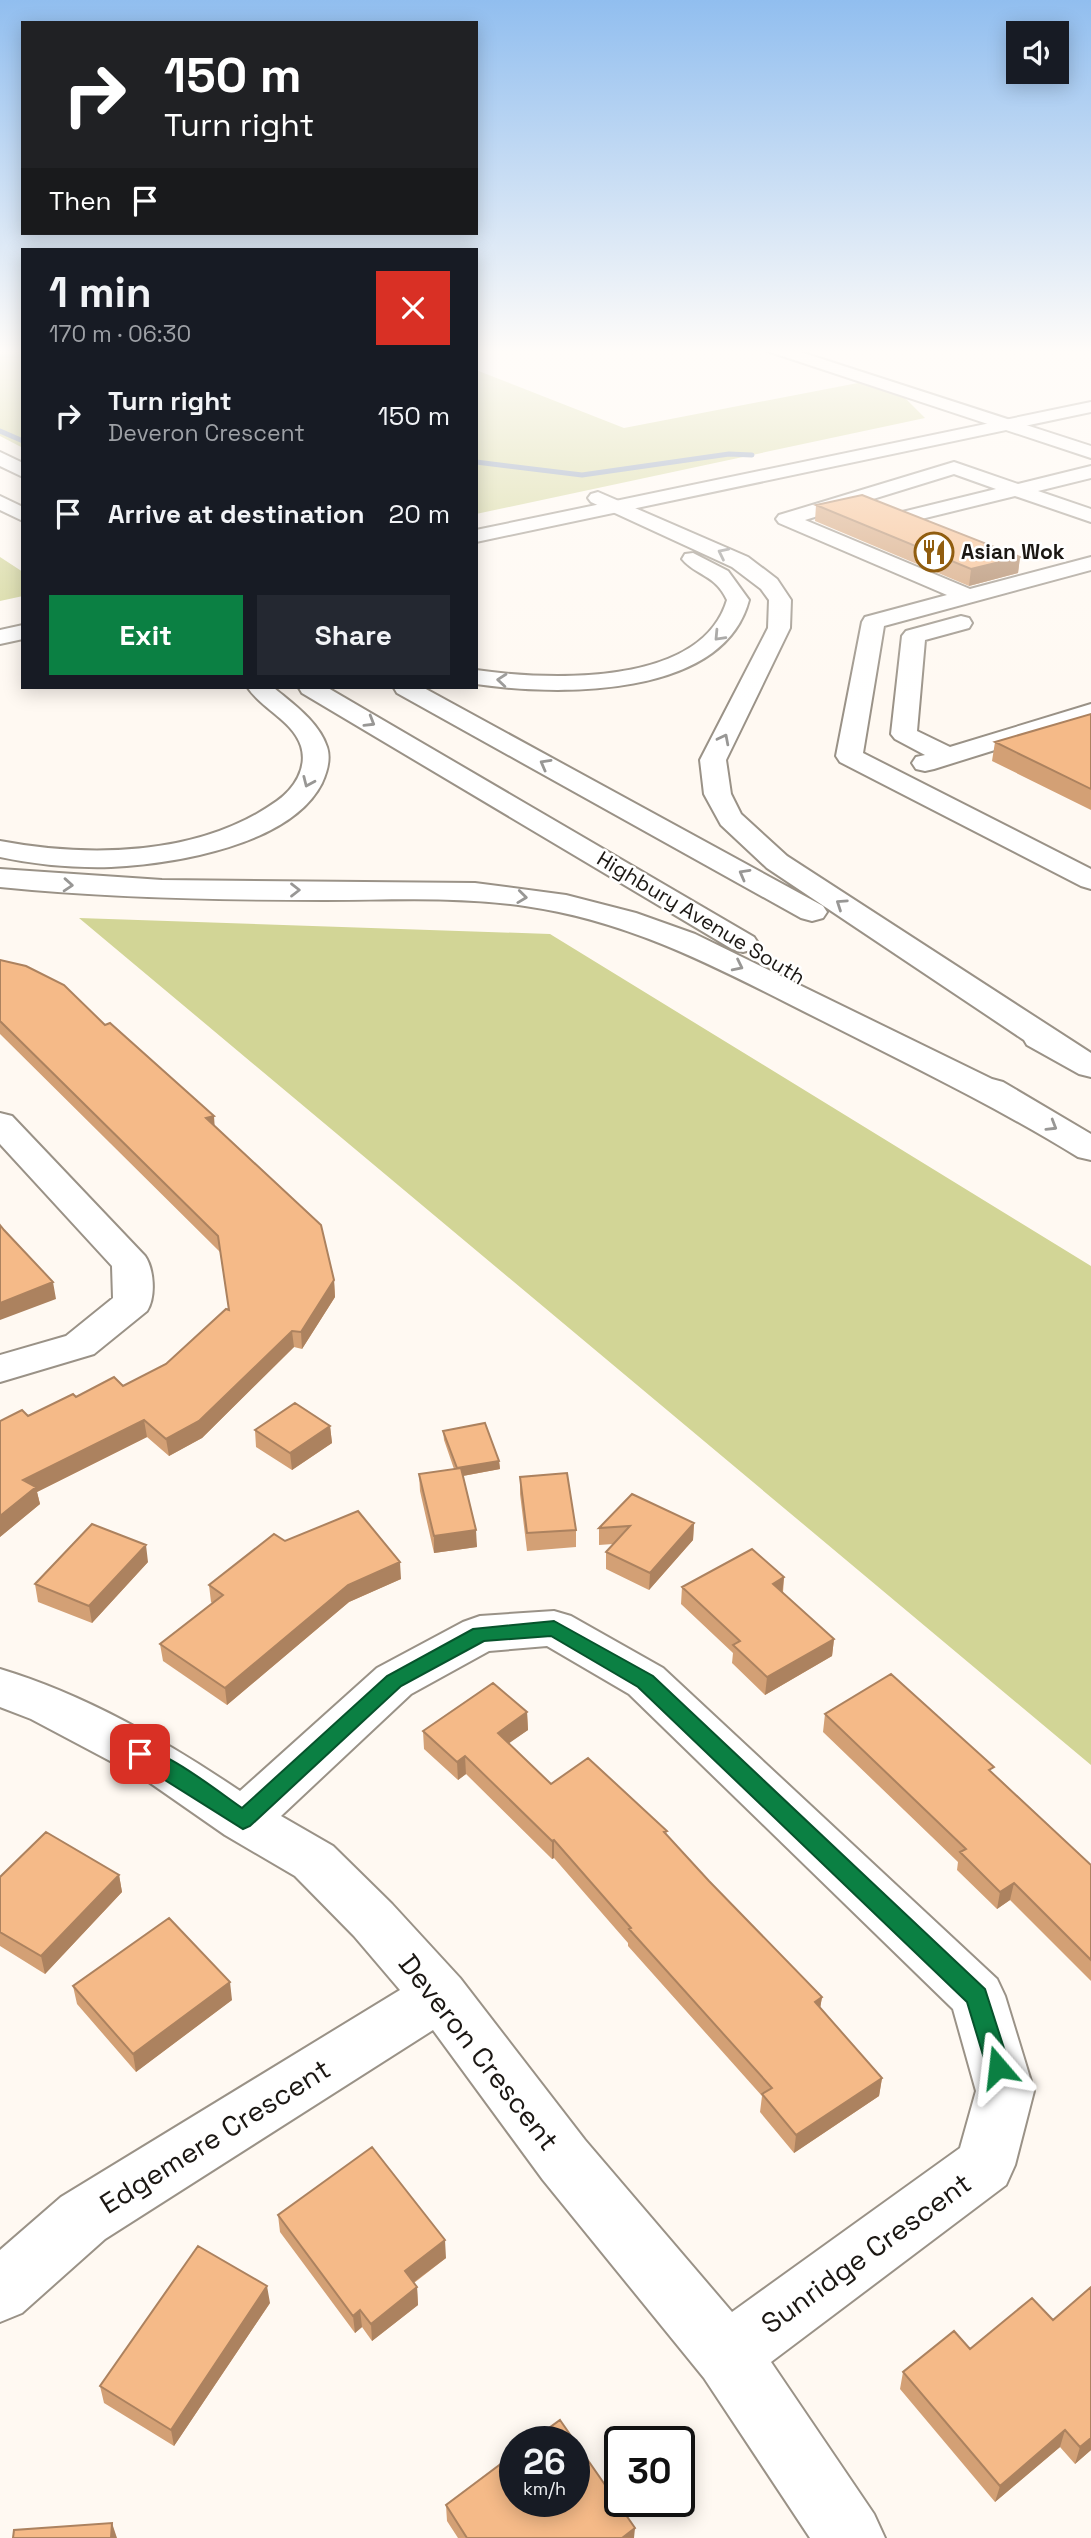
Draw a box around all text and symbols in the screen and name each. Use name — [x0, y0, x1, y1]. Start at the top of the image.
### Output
map controls — [1006, 21, 1069, 84]
button: sound — [1006, 21, 1069, 84]
text: 150 m — [164, 44, 302, 106]
icon: right — [49, 49, 140, 140]
text: Turn right — [164, 105, 314, 145]
icon: arrive — [126, 182, 164, 220]
text: Then — [49, 184, 112, 218]
text: 1 min — [49, 266, 152, 319]
button: close — [376, 271, 450, 345]
text: 170 m · 06:30 — [49, 319, 191, 349]
text: Turn right — [108, 384, 232, 418]
icon: right — [49, 397, 87, 435]
text: 150 m — [378, 399, 450, 433]
text: Deveron Crescent — [108, 418, 305, 448]
icon: arrive — [49, 495, 87, 533]
text: Arrive at destination — [108, 497, 365, 531]
text: 20 m — [389, 497, 450, 531]
restaurant icon: Asian Wok — [913, 531, 955, 573]
place label: Asian Wok — [961, 538, 1065, 565]
one-way arrow — [718, 548, 730, 562]
button: Exit — [49, 595, 243, 675]
button: Share — [257, 595, 450, 675]
one-way arrow — [714, 628, 727, 641]
one-way arrow — [496, 673, 507, 688]
one-way arrow — [362, 714, 375, 727]
one-way arrow — [715, 734, 729, 746]
one-way arrow — [539, 759, 552, 772]
one-way arrow — [302, 775, 316, 787]
street label: Highbury Avenue South — [592, 845, 810, 991]
one-way arrow — [739, 869, 751, 882]
one-way arrow — [63, 877, 74, 892]
one-way arrow — [290, 882, 301, 898]
one-way arrow — [517, 889, 528, 904]
one-way arrow — [835, 899, 848, 912]
one-way arrow — [731, 958, 743, 972]
one-way arrow — [1044, 1118, 1057, 1131]
pin — [110, 1724, 170, 1784]
icon: arrive — [121, 1735, 159, 1773]
street label: Deveron Crescent — [391, 1946, 567, 2158]
position arrow — [961, 2030, 1035, 2104]
street label: Edgemere Crescent — [93, 2050, 337, 2222]
street label: Sunridge Crescent — [754, 2165, 978, 2341]
speed limit sign: 30 — [604, 2426, 695, 2517]
text: 26 — [523, 2440, 566, 2484]
text: km/h — [523, 2477, 566, 2500]

